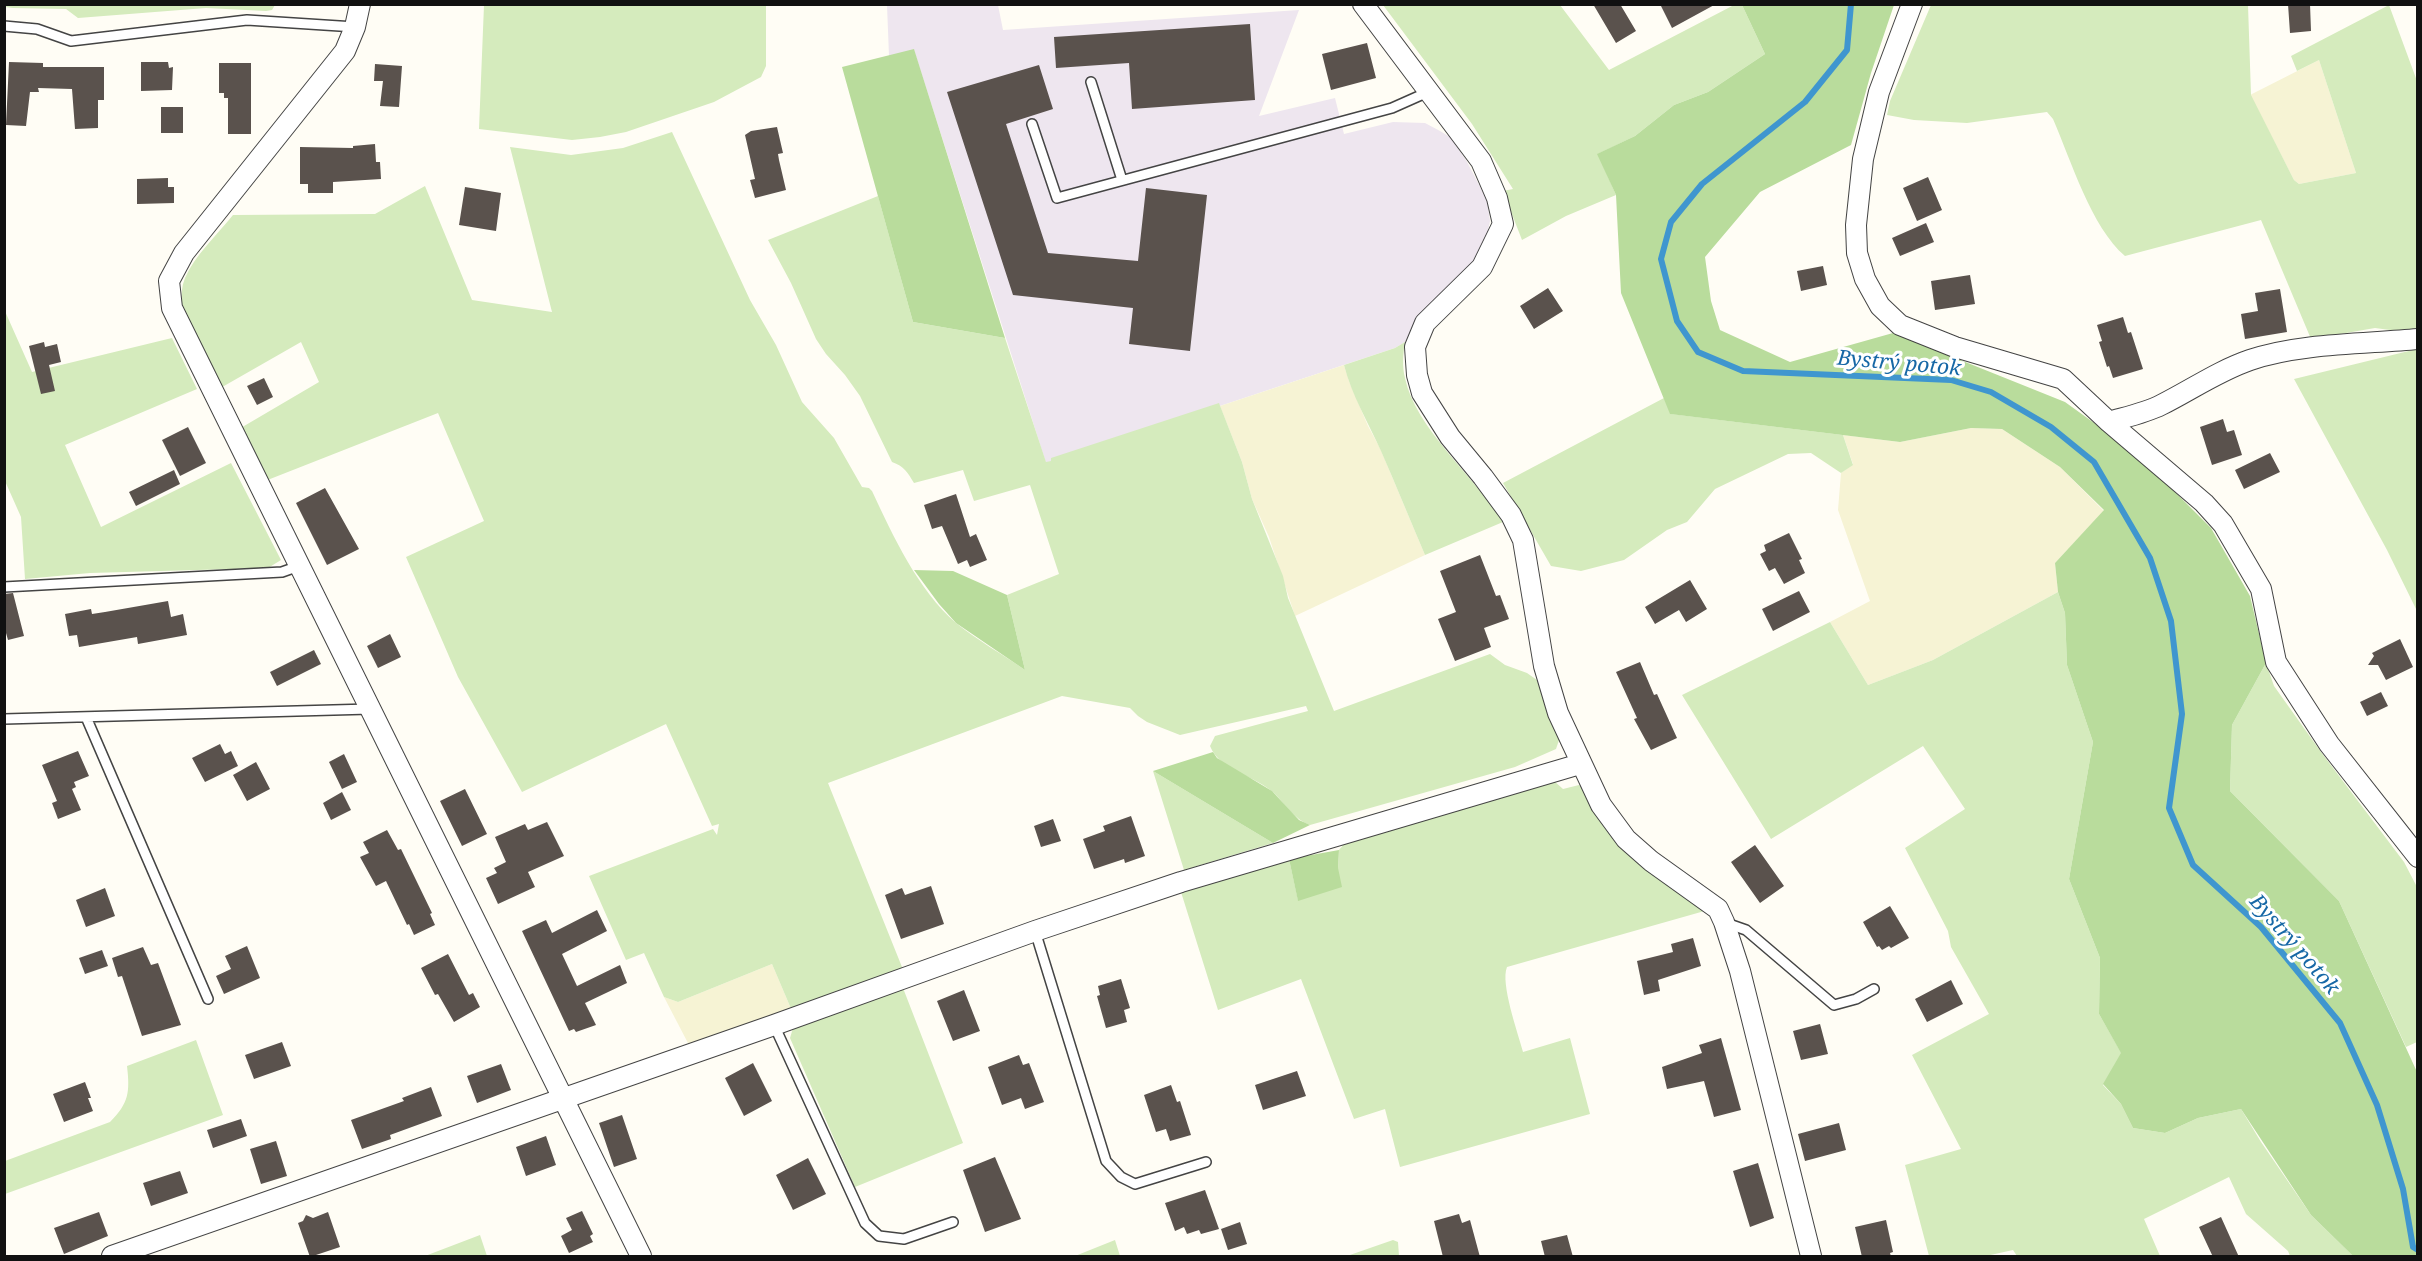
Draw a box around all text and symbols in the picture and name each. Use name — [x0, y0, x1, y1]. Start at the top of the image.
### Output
water label: Bystrý potok — [1836, 346, 1962, 382]
water label: Bystrý potok — [2244, 890, 2344, 1000]

